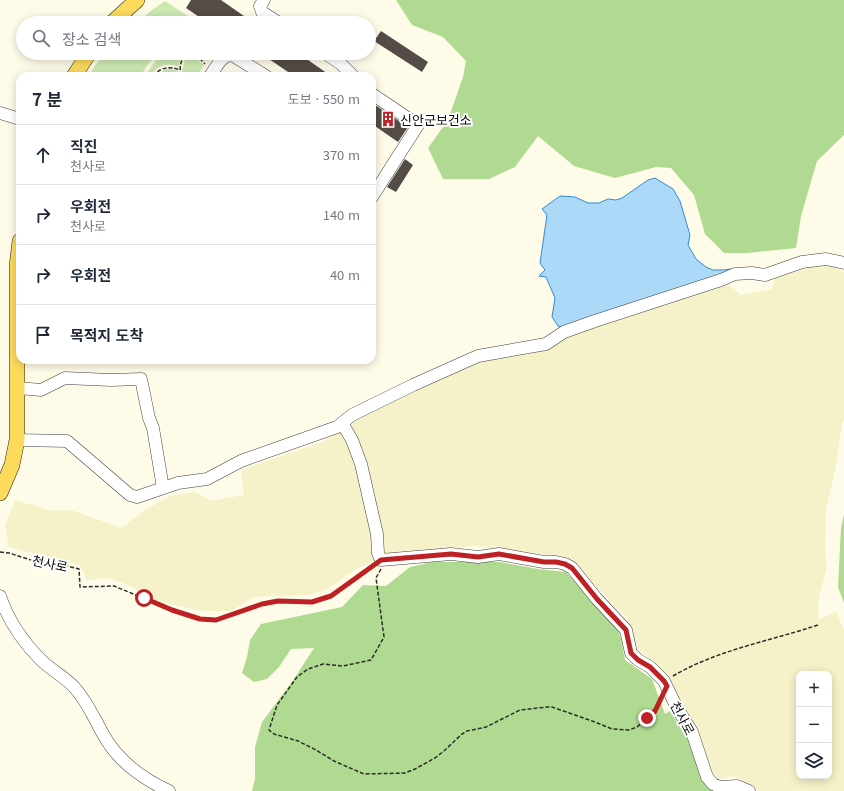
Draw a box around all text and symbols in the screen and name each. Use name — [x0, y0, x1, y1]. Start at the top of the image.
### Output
search box — [16, 16, 376, 60]
icon: search — [30, 27, 52, 49]
text: 장소 검색 — [62, 28, 121, 49]
text: 7 분 — [32, 86, 62, 111]
text: 도보 · 550 m — [288, 89, 360, 108]
building icon: 신안군보건소 — [379, 110, 397, 128]
place label: 신안군보건소 — [400, 110, 472, 129]
text: 직진 — [70, 135, 98, 156]
icon: ahead — [32, 144, 54, 166]
text: 370 m — [323, 145, 360, 164]
text: 천사로 — [70, 156, 106, 175]
text: 우회전 — [70, 195, 111, 216]
icon: right — [32, 204, 54, 226]
text: 140 m — [323, 205, 360, 224]
text: 천사로 — [70, 216, 106, 235]
icon: right — [32, 264, 54, 286]
text: 우회전 — [70, 264, 111, 285]
text: 40 m — [330, 265, 360, 284]
icon: arrive — [32, 324, 54, 346]
text: 목적지 도착 — [70, 324, 143, 345]
street label: 천사로 — [30, 550, 70, 576]
route start — [135, 589, 153, 607]
map controls — [796, 671, 832, 779]
button: + — [796, 671, 832, 707]
street label: 천사로 — [666, 698, 700, 738]
button: − — [796, 707, 832, 743]
route end — [638, 709, 656, 727]
button: layers — [796, 743, 832, 779]

